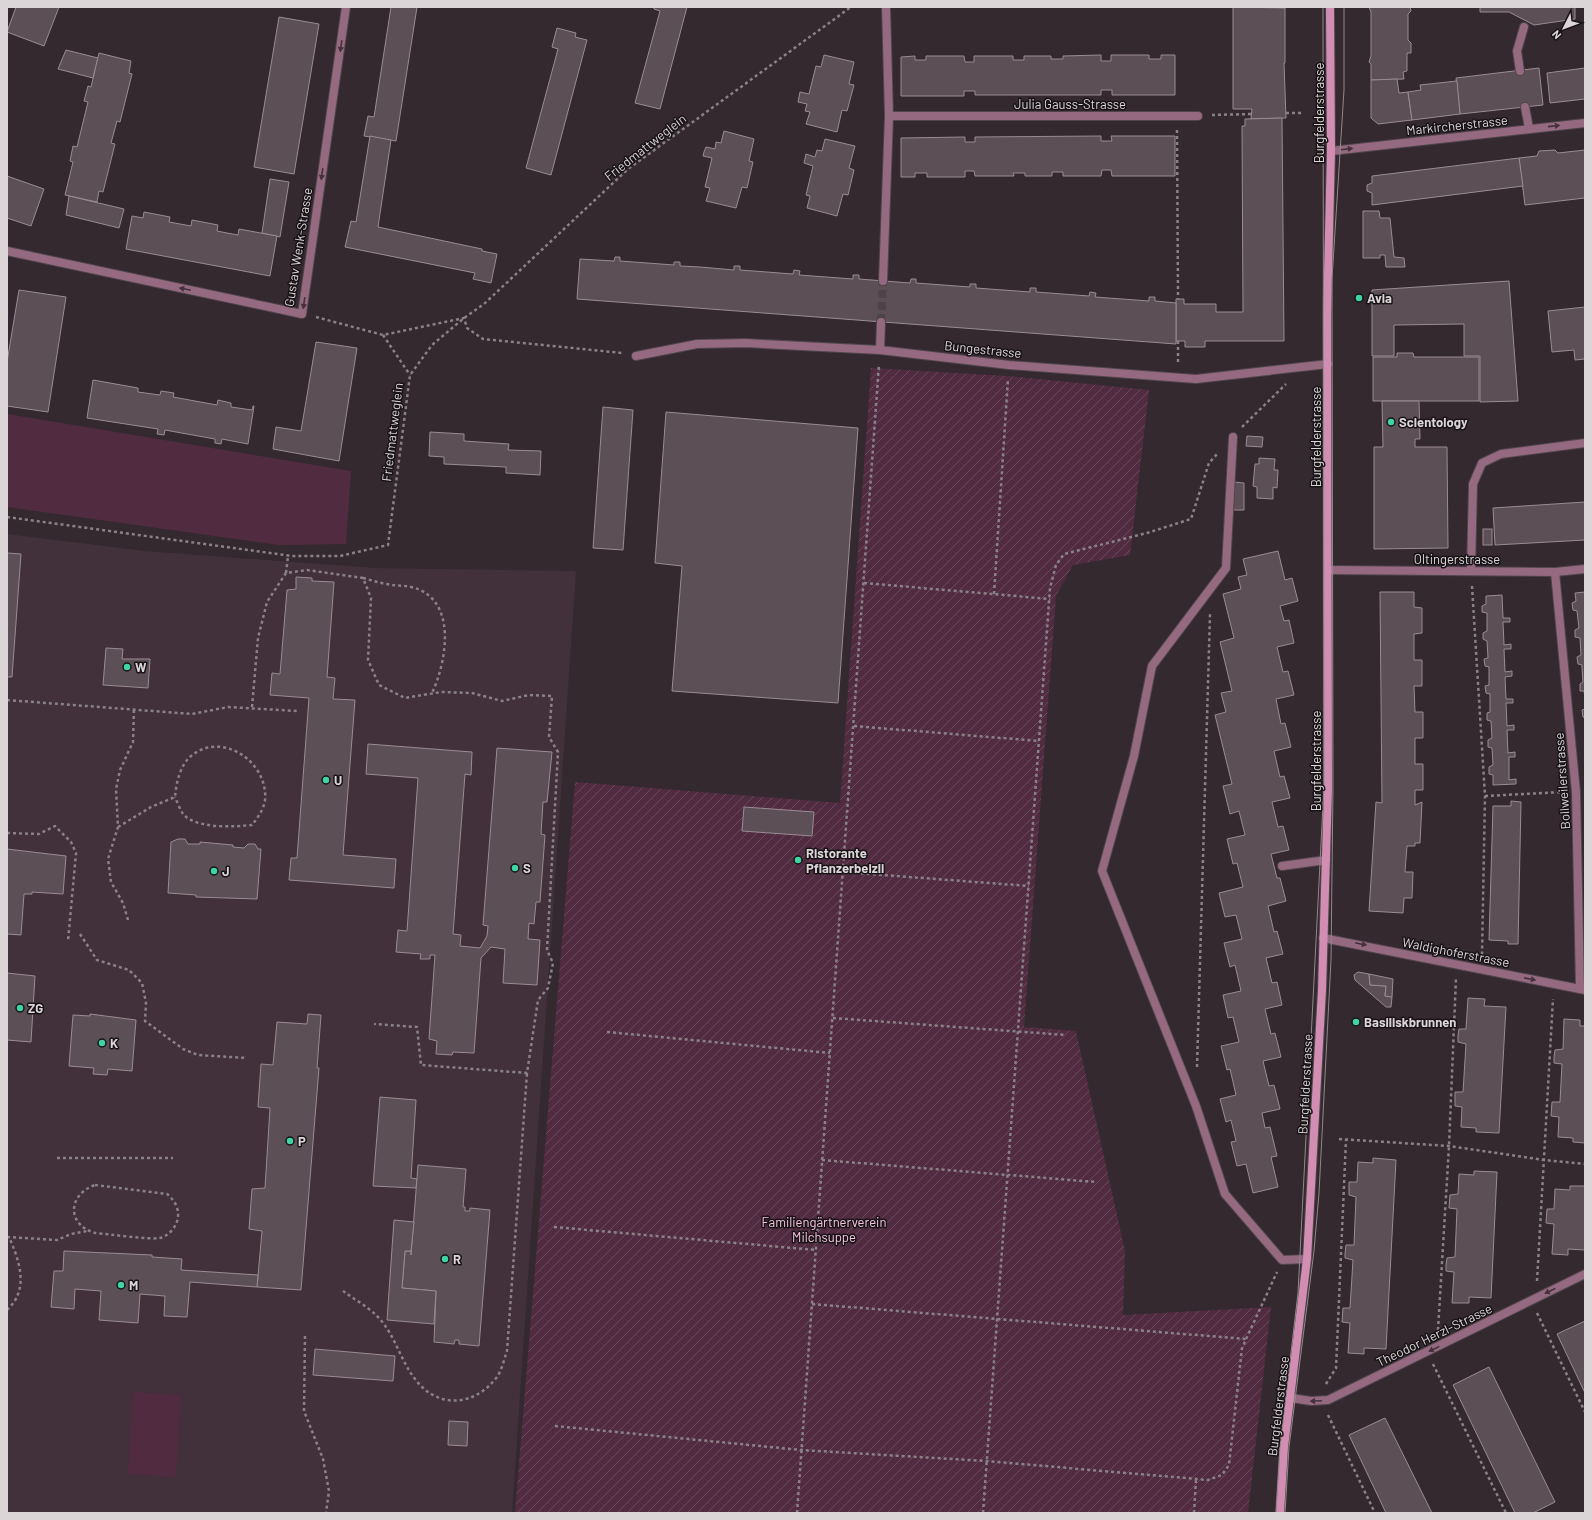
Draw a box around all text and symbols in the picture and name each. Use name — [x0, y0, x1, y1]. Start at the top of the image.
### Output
north arrow — [1544, 8, 1584, 48]
text: N — [1549, 28, 1563, 42]
one-way arrow — [338, 40, 344, 52]
street label: Burgfelderstrasse — [1311, 63, 1327, 163]
street label: Julia Gauss-Strasse — [1014, 96, 1126, 112]
street label: Friedmattweglein — [601, 110, 689, 184]
street label: Markircherstrasse — [1405, 112, 1509, 138]
one-way arrow — [1548, 123, 1560, 129]
one-way arrow — [1341, 146, 1353, 152]
one-way arrow — [319, 168, 325, 180]
street label: Gustav Wenk-Strasse — [281, 186, 315, 308]
one-way arrow — [179, 286, 192, 292]
place label: Avia — [1367, 290, 1392, 306]
marker: Avia — [1354, 293, 1364, 303]
one-way arrow — [301, 297, 307, 309]
street label: Bungestrasse — [944, 337, 1022, 361]
street label: Friedmattweglein — [378, 382, 406, 482]
street label: Burgfelderstrasse — [1308, 387, 1324, 487]
place label: Scientology — [1399, 414, 1468, 430]
marker: Scientology — [1386, 417, 1396, 427]
street label: Oltingerstrasse — [1414, 551, 1500, 567]
place label: W — [135, 659, 147, 675]
marker: W — [122, 662, 132, 672]
street label: Burgfelderstrasse — [1308, 711, 1324, 811]
street label: Bollweilerstrasse — [1551, 732, 1573, 830]
place label: U — [334, 772, 342, 788]
marker: U — [321, 775, 331, 785]
place label: Ristorante Pflanzerbeizli — [806, 845, 884, 876]
marker: Ristorante Pflanzerbeizli — [793, 855, 803, 865]
place label: S — [523, 860, 531, 876]
place label: J — [222, 863, 230, 879]
marker: S — [510, 863, 520, 873]
marker: J — [209, 866, 219, 876]
street label: Waldighoferstrasse — [1401, 934, 1511, 970]
one-way arrow — [1355, 942, 1367, 948]
one-way arrow — [1524, 976, 1536, 982]
place label: ZG — [28, 1000, 43, 1016]
marker: ZG — [15, 1003, 25, 1013]
place label: Basiliskbrunnen — [1364, 1014, 1456, 1030]
marker: Basiliskbrunnen — [1351, 1017, 1361, 1027]
street label: Burgfelderstrasse — [1294, 1033, 1316, 1135]
place label: K — [110, 1035, 118, 1051]
marker: K — [97, 1038, 107, 1048]
place label: P — [298, 1133, 306, 1149]
marker: P — [285, 1136, 295, 1146]
park label: Familiengärtnerverein Milchsuppe — [762, 1214, 886, 1245]
place label: R — [453, 1251, 461, 1267]
marker: R — [440, 1254, 450, 1264]
place label: M — [129, 1277, 138, 1293]
marker: M — [116, 1280, 126, 1290]
one-way arrow — [1544, 1288, 1556, 1294]
street label: Theodor Herzl-Strasse — [1373, 1300, 1495, 1370]
one-way arrow — [1428, 1346, 1439, 1352]
street label: Burgfelderstrasse — [1264, 1355, 1292, 1457]
one-way arrow — [1309, 1398, 1322, 1404]

